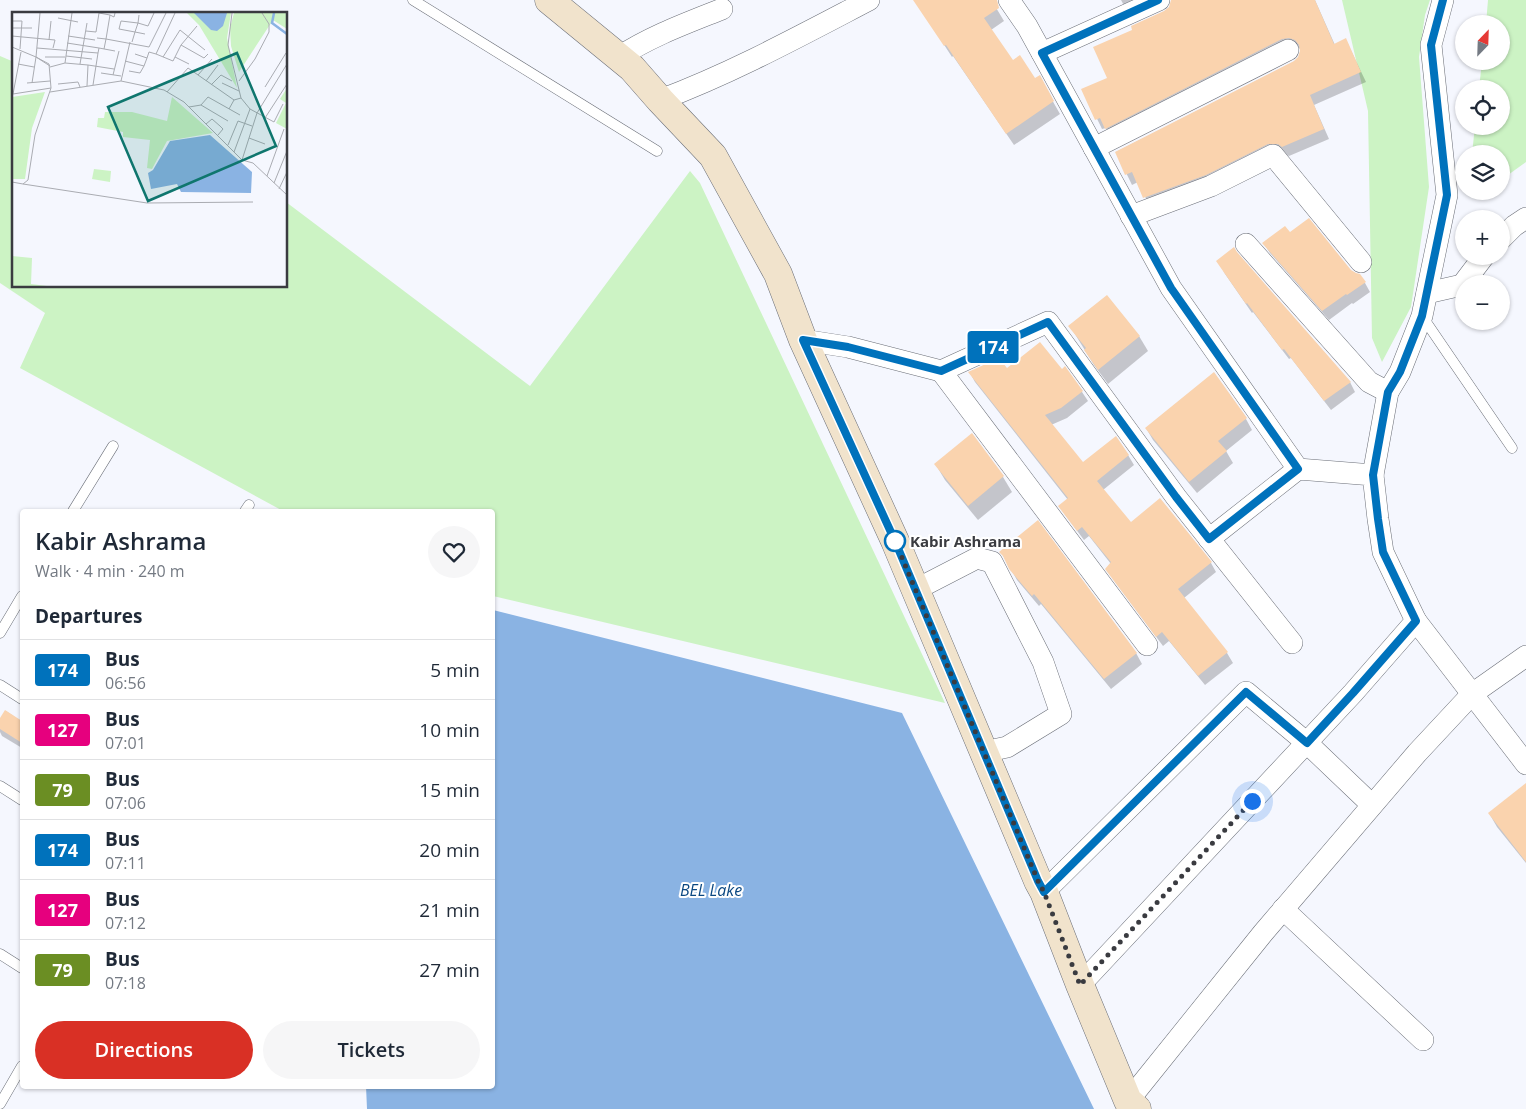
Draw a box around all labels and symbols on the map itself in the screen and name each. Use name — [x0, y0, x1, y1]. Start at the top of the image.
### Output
inset map — [12, 12, 288, 288]
north arrow — [1455, 15, 1510, 70]
line badge: 174 — [964, 331, 1022, 363]
marker: Kabir Ashrama — [884, 530, 906, 552]
place label: Kabir Ashrama — [910, 531, 1021, 551]
your location — [1240, 789, 1265, 814]
water label: BEL Lake — [680, 879, 742, 901]

